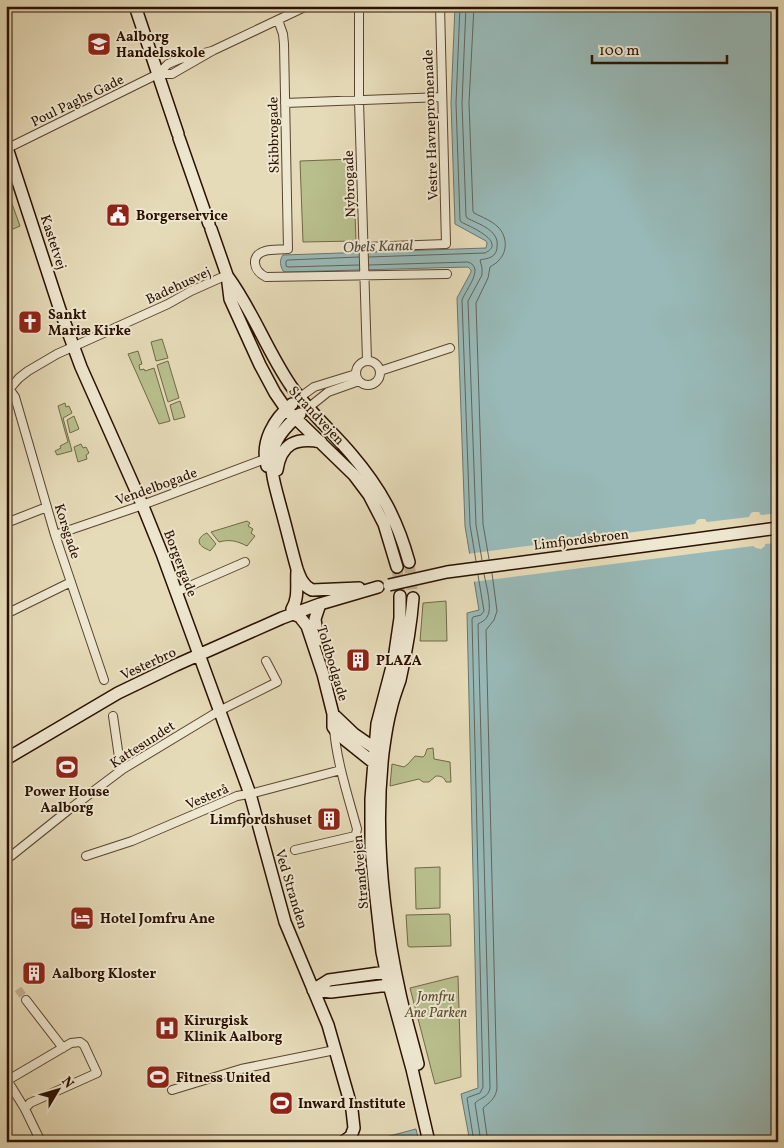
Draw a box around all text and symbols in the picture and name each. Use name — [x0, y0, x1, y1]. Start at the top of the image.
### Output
place label: Aalborg Handelsskole — [116, 28, 205, 63]
school or university icon: Aalborg Handelsskole — [86, 31, 112, 57]
scale bar — [592, 32, 726, 64]
text: 100 m — [599, 41, 639, 62]
street label: Vestre Havnepromenade — [419, 49, 444, 201]
street label: Poul Paghs Gade — [28, 70, 128, 132]
street label: Skibbrogade — [264, 96, 285, 174]
street label: Nybrogade — [340, 149, 361, 218]
public building icon: Borgerservice — [105, 202, 131, 228]
place label: Borgerservice — [136, 207, 228, 226]
street label: Kastetvej — [35, 213, 70, 272]
water label: Obels Kanal — [343, 236, 414, 259]
street label: Badehusvej — [143, 263, 214, 310]
place label: Sankt Mariæ Kirke — [48, 306, 131, 341]
church icon: Sankt Mariæ Kirke — [17, 309, 43, 335]
street label: Strandvejen — [284, 382, 348, 450]
street label: Vendelbogade — [113, 464, 200, 511]
street label: Korsgade — [49, 501, 85, 562]
street label: Limfjordsbroen — [532, 525, 630, 556]
street label: Borgergade — [158, 527, 201, 600]
street label: Toldbodgade — [311, 623, 352, 704]
street label: Vesterbro — [118, 643, 179, 685]
building icon: PLAZA — [345, 647, 371, 673]
place label: PLAZA — [376, 652, 422, 671]
street label: Kattesundet — [107, 717, 179, 773]
sports icon: Power House Aalborg — [54, 754, 80, 780]
street label: Vesterå — [183, 780, 232, 815]
place label: Power House Aalborg — [25, 783, 109, 818]
building icon: Limfjordshuset — [316, 806, 342, 832]
place label: Limfjordshuset — [210, 811, 312, 830]
street label: Strandvejen — [349, 834, 374, 910]
street label: Ved Stranden — [269, 847, 312, 932]
hotel icon: Hotel Jomfru Ane — [69, 905, 95, 931]
place label: Hotel Jomfru Ane — [100, 910, 215, 929]
building icon: Aalborg Kloster — [21, 960, 47, 986]
place label: Aalborg Kloster — [52, 965, 156, 984]
park label: Jomfru Ane Parken — [404, 988, 467, 1023]
place label: Kirurgisk Klinik Aalborg — [184, 1012, 283, 1047]
hospital icon: Kirurgisk Klinik Aalborg — [154, 1015, 180, 1041]
sports icon: Fitness United — [145, 1064, 171, 1090]
north arrow — [32, 1066, 82, 1116]
place label: Fitness United — [176, 1069, 271, 1088]
text: N — [56, 1073, 78, 1093]
sports icon: Inward Institute — [268, 1090, 294, 1116]
place label: Inward Institute — [298, 1095, 406, 1114]

